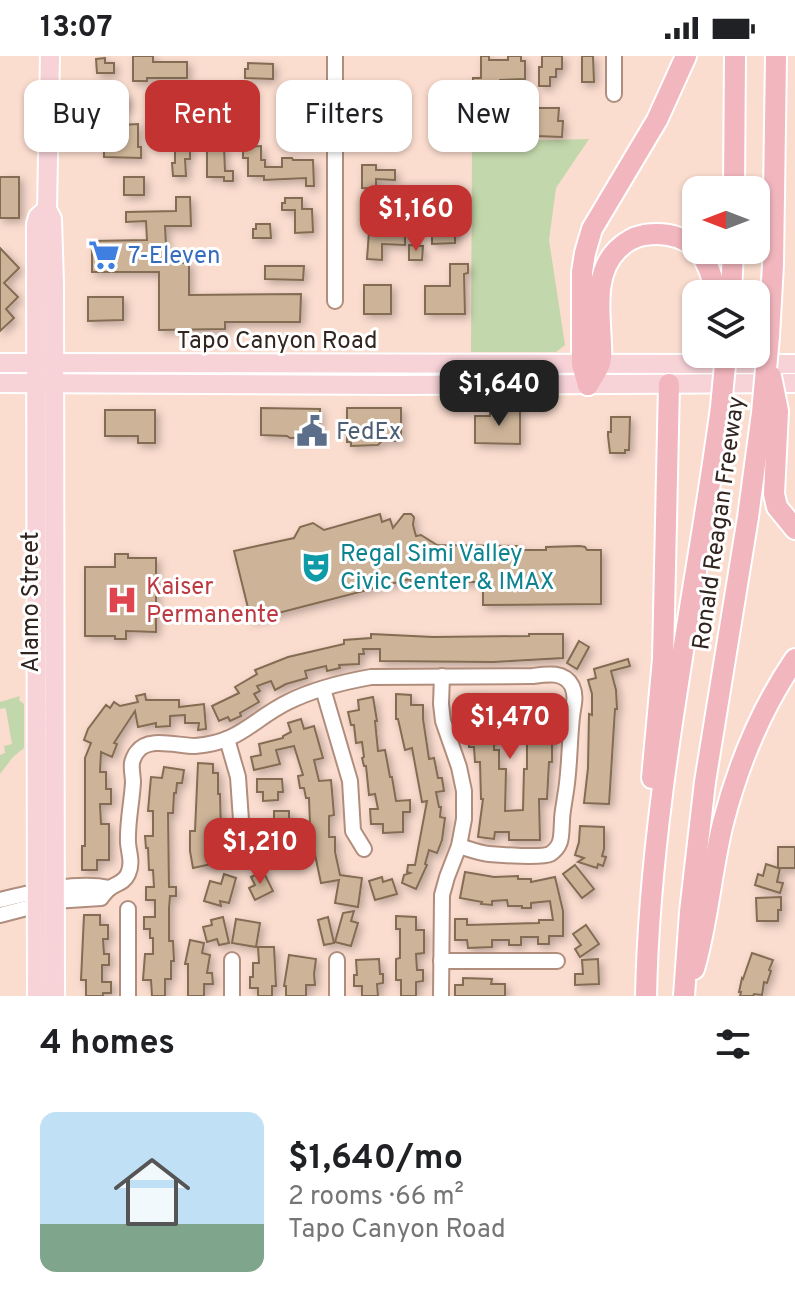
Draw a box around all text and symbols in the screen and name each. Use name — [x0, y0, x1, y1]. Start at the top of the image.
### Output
text: 13:07 — [40, 10, 113, 47]
chip: Buy — [24, 80, 129, 152]
chip: Rent — [145, 80, 260, 152]
chip: Filters — [276, 80, 412, 152]
chip: New — [428, 80, 539, 152]
north arrow — [682, 176, 770, 264]
map controls — [682, 176, 770, 368]
pin: $1,160 — [351, 185, 481, 253]
text: $1,160 — [378, 194, 454, 227]
supermarket icon: 7-Eleven — [87, 238, 121, 272]
place label: 7-Eleven — [128, 242, 221, 272]
button: layers — [682, 280, 770, 368]
street label: Tapo Canyon Road — [177, 327, 377, 357]
pin: $1,640 — [434, 360, 564, 428]
text: $1,640 — [458, 369, 540, 402]
street label: Ronald Reagan Freeway — [687, 395, 753, 652]
public building icon: FedEx — [295, 414, 329, 448]
place label: FedEx — [336, 418, 401, 448]
street label: Alamo Street — [17, 531, 47, 673]
place label: Regal Simi Valley Civic Center & IMAX — [340, 540, 554, 598]
theatre icon: Regal Simi Valley Civic Center & IMAX — [299, 550, 333, 584]
place label: Kaiser Permanente — [146, 573, 279, 631]
hospital icon: Kaiser Permanente — [105, 583, 139, 617]
pin: $1,470 — [445, 693, 575, 761]
text: $1,470 — [470, 702, 550, 735]
pin: $1,210 — [195, 818, 325, 886]
text: $1,210 — [222, 827, 298, 860]
icon: filters — [711, 1022, 755, 1066]
text: 4 homes — [40, 1023, 175, 1066]
text: $1,640/mo — [288, 1138, 463, 1181]
icon: home — [104, 1144, 200, 1240]
text: 2 rooms · 66 m² — [288, 1181, 464, 1214]
text: Tapo Canyon Road — [288, 1214, 506, 1247]

